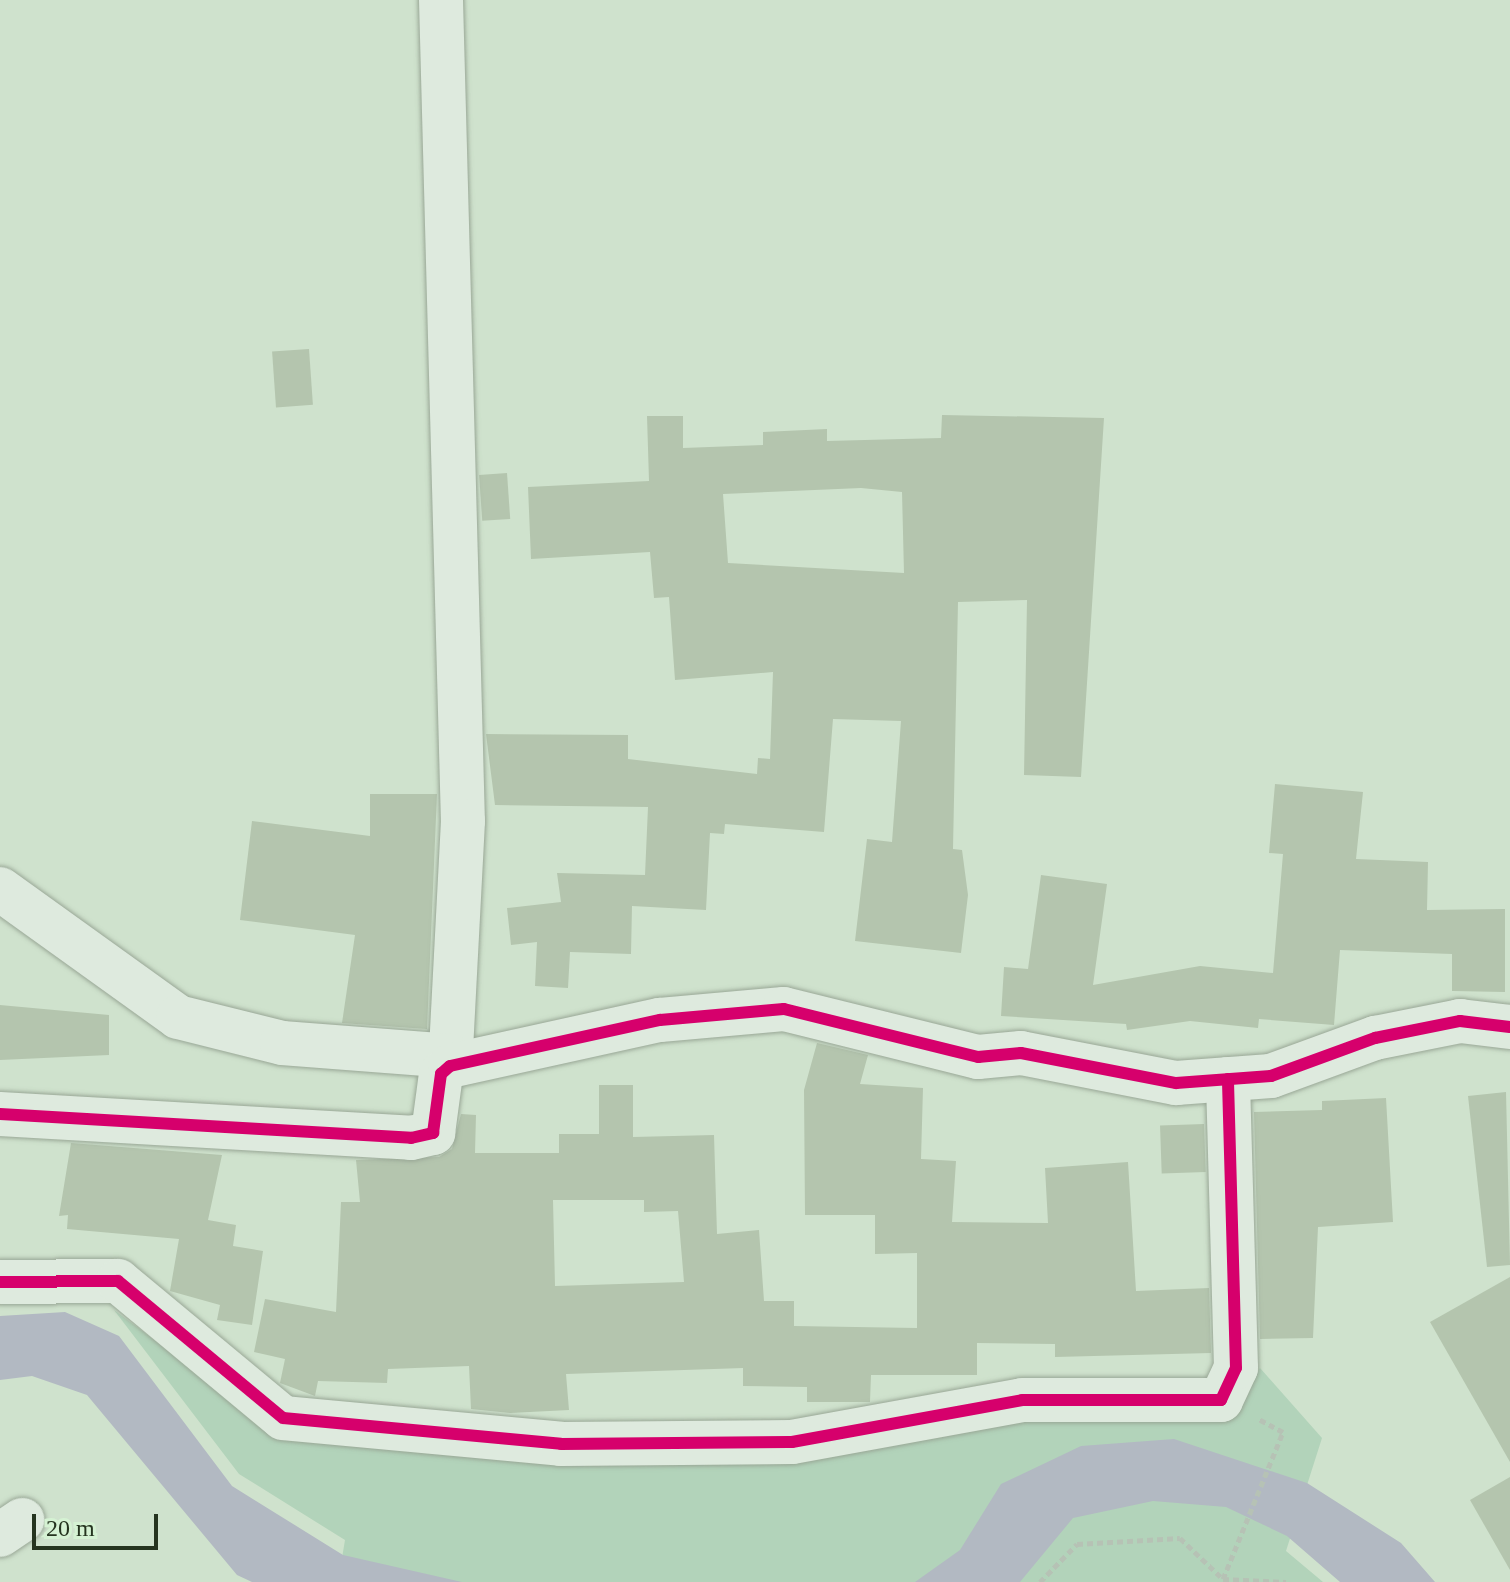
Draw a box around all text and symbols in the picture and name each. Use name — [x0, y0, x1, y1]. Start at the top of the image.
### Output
scale bar — [36, 1498, 162, 1548]
text: 20 m — [46, 1515, 95, 1541]

